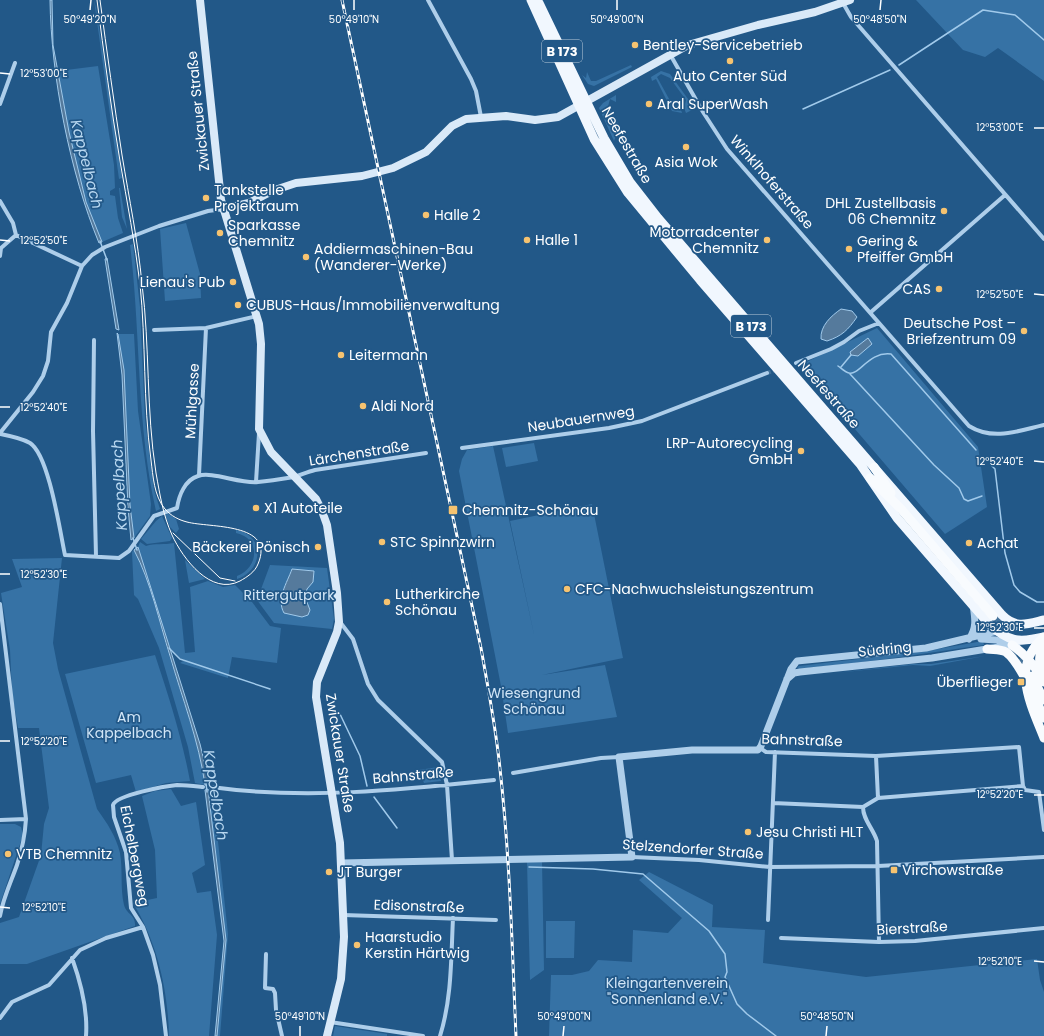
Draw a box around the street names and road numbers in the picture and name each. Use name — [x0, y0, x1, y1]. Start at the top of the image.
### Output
road number: B 173 — [542, 40, 582, 62]
street label: Zwickauer Straße — [182, 50, 214, 172]
street label: Neefestraße — [597, 103, 657, 187]
street label: Winklhoferstraße — [726, 131, 819, 233]
road number: B 173 — [731, 315, 771, 337]
street label: Neefestraße — [793, 355, 865, 433]
street label: Mühlgasse — [180, 362, 204, 439]
street label: Neubauernweg — [526, 401, 636, 437]
street label: Lärchenstraße — [307, 435, 411, 471]
street label: Südring — [857, 636, 913, 662]
street label: Zwickauer Straße — [321, 692, 359, 814]
street label: Bahnstraße — [761, 729, 843, 751]
street label: Bahnstraße — [372, 761, 455, 789]
street label: Eichelbergweg — [115, 804, 155, 908]
street label: Stelzendorfer Straße — [622, 834, 765, 864]
street label: Edisonstraße — [373, 894, 465, 918]
street label: Bierstraße — [876, 916, 948, 940]

